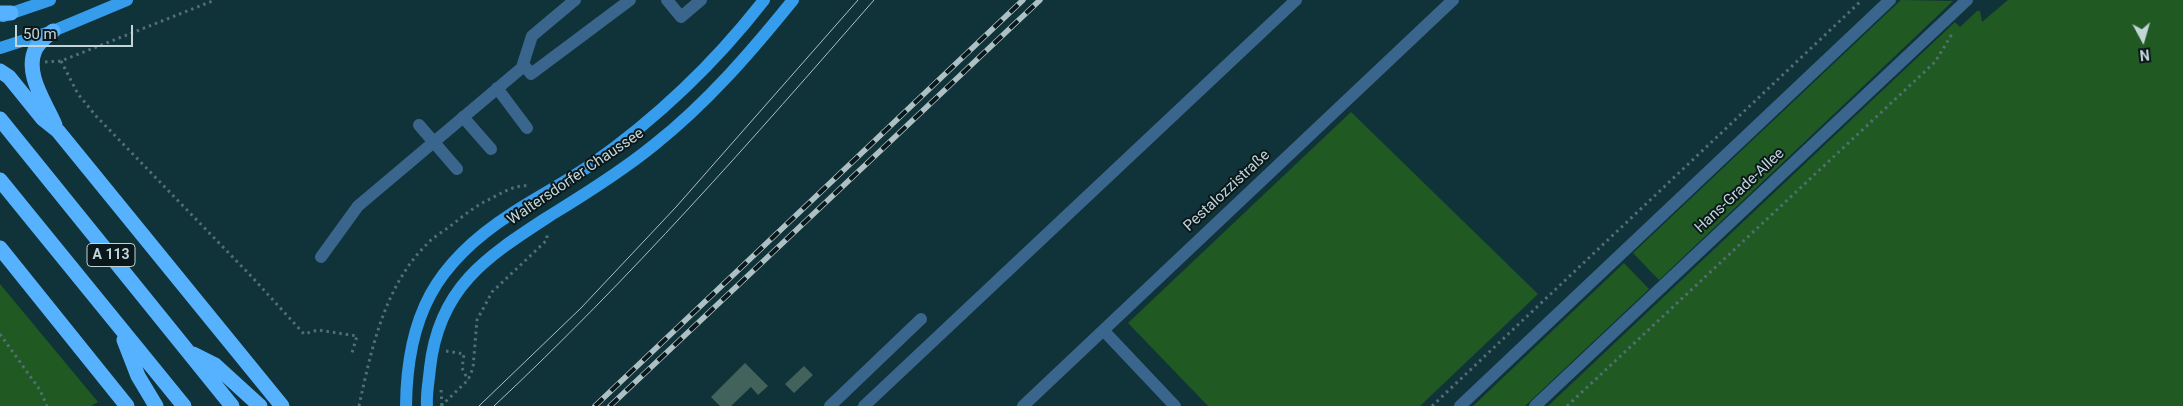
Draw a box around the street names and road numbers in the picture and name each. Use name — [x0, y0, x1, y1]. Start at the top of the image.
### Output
street label: Waltersdorfer Chaussee — [504, 125, 648, 229]
street label: Hans-Grade-Allee — [1692, 145, 1788, 237]
street label: Pestalozzistraße — [1180, 146, 1274, 236]
road number: A 113 — [87, 244, 135, 266]

